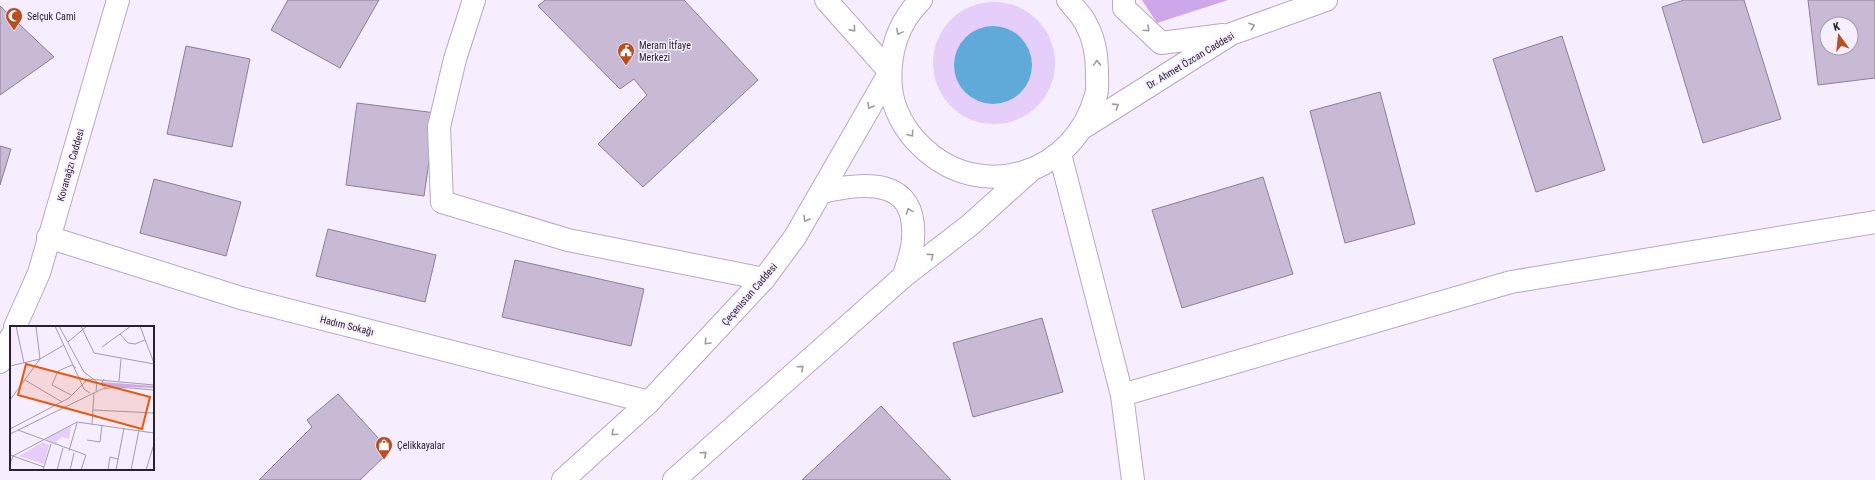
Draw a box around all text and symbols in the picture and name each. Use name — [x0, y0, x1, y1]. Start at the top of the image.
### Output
mosque icon: Selçuk Cami — [4, 6, 24, 31]
place label: Selçuk Cami — [27, 11, 76, 22]
north arrow — [1819, 16, 1859, 56]
text: K — [1832, 20, 1842, 34]
one-way arrow — [1248, 22, 1255, 31]
one-way arrow — [848, 24, 855, 31]
one-way arrow — [1142, 24, 1150, 32]
one-way arrow — [897, 27, 904, 35]
street label: Dr. Ahmet Özcan Caddesi — [1144, 29, 1236, 91]
place label: Meram İtfaye Merkezi — [639, 39, 691, 63]
public building icon: Meram İtfaye Merkezi — [616, 41, 636, 66]
one-way arrow — [1093, 59, 1101, 65]
one-way arrow — [868, 102, 875, 109]
one-way arrow — [1112, 103, 1119, 110]
street label: Kovanağzı Caddesi — [55, 128, 86, 203]
one-way arrow — [906, 130, 913, 137]
one-way arrow — [905, 208, 913, 215]
one-way arrow — [803, 215, 810, 222]
one-way arrow — [927, 254, 934, 261]
street label: Çeçenistan Caddesi — [720, 261, 779, 327]
street label: Hadım Sokağı — [319, 314, 375, 337]
inset map — [10, 326, 154, 470]
one-way arrow — [704, 337, 712, 345]
one-way arrow — [796, 365, 804, 372]
one-way arrow — [612, 428, 619, 435]
shop icon: Çelikkayalar — [374, 435, 394, 460]
place label: Çelikkayalar — [397, 440, 445, 451]
one-way arrow — [699, 452, 706, 459]

